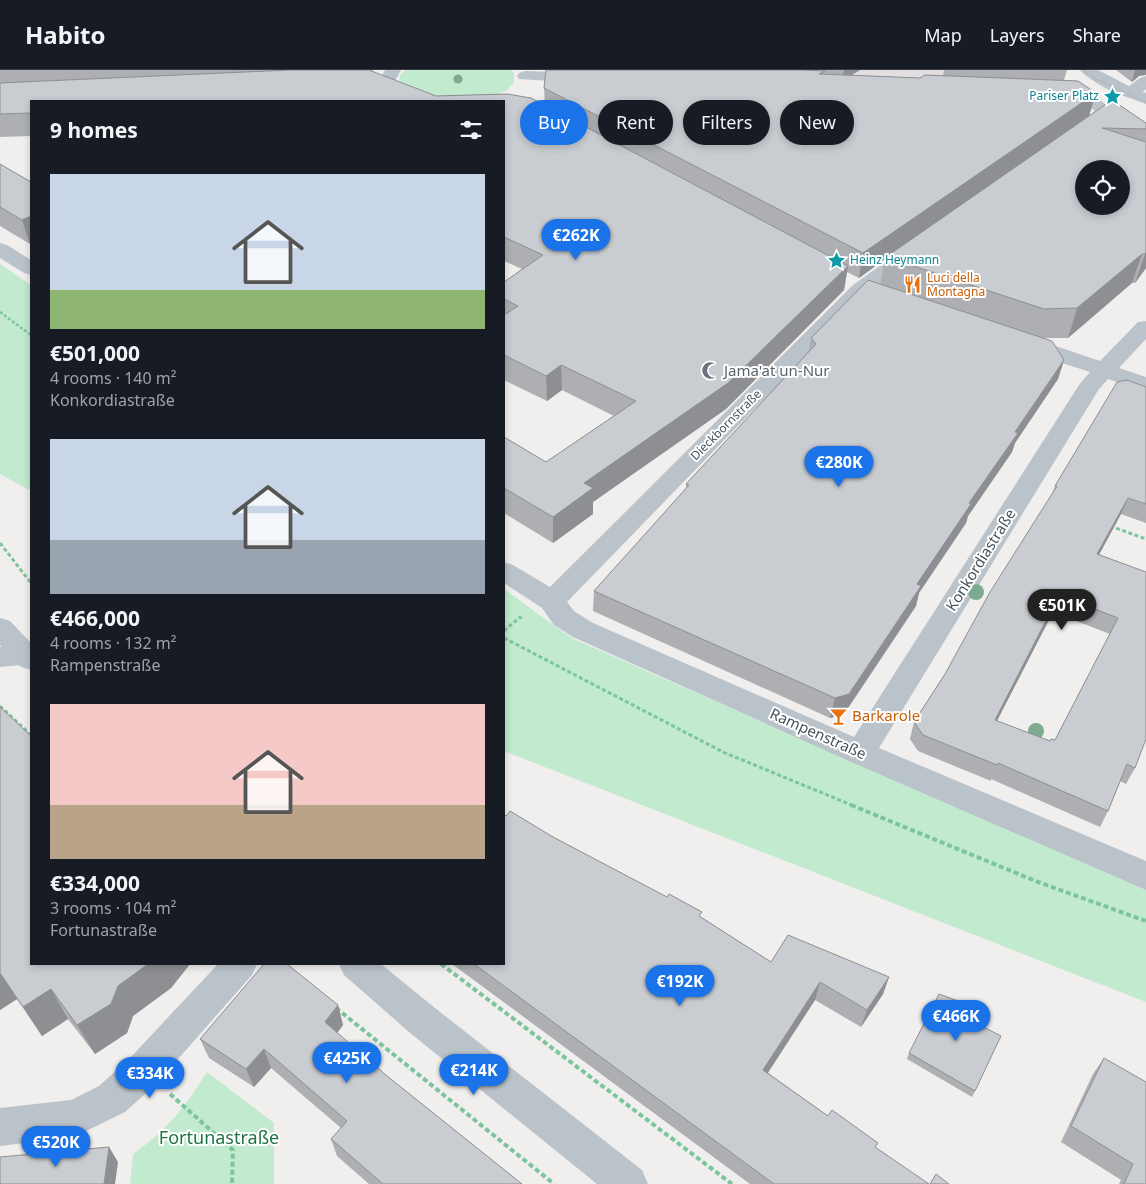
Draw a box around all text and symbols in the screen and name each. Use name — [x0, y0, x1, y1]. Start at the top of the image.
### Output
text: Habito — [25, 18, 106, 51]
text: Map — [924, 23, 962, 47]
text: Layers — [990, 23, 1045, 47]
text: Share — [1073, 23, 1121, 47]
place icon: Pariser Platz — [1103, 86, 1123, 106]
place label: Pariser Platz — [1029, 87, 1099, 104]
chip: Buy — [520, 100, 588, 145]
chip: Rent — [598, 100, 673, 145]
chip: Filters — [683, 100, 770, 145]
chip: New — [780, 100, 854, 145]
text: 9 homes — [50, 116, 138, 144]
icon: filters — [457, 116, 485, 144]
map controls — [1075, 160, 1130, 215]
button: locate — [1075, 160, 1130, 215]
icon: home — [223, 207, 313, 297]
pin: €262K — [541, 218, 611, 261]
text: €262K — [552, 224, 600, 246]
place icon: Heinz Heymann — [826, 250, 846, 270]
place label: Heinz Heymann — [850, 251, 939, 268]
place label: Luci della Montagna — [927, 269, 985, 300]
restaurant icon: Luci della Montagna — [903, 275, 923, 295]
text: €501,000 — [50, 339, 140, 367]
place label: Jama'at un-Nur — [722, 360, 830, 380]
mosque icon: Jama'at un-Nur — [700, 361, 720, 381]
text: 4 rooms · 140 m² — [50, 367, 176, 389]
street label: Dieckbornstraße — [687, 385, 765, 464]
text: Konkordiastraße — [50, 389, 175, 411]
pin: €280K — [804, 446, 874, 488]
text: €280K — [815, 451, 863, 473]
icon: home — [223, 472, 313, 562]
street label: Konkordiastraße — [941, 505, 1020, 614]
pin: €501K — [1027, 588, 1097, 631]
text: €501K — [1038, 594, 1086, 616]
text: €466,000 — [50, 604, 140, 632]
text: 4 rooms · 132 m² — [50, 632, 176, 654]
text: Rampenstraße — [50, 654, 160, 676]
street label: Rampenstraße — [767, 703, 870, 763]
place label: Barkarole — [852, 705, 920, 725]
bar icon: Barkarole — [828, 706, 848, 726]
icon: home — [223, 737, 313, 827]
text: €334,000 — [50, 869, 140, 897]
text: 3 rooms · 104 m² — [50, 897, 176, 919]
text: Fortunastraße — [50, 919, 157, 941]
pin: €192K — [645, 964, 715, 1007]
text: €192K — [656, 970, 704, 992]
pin: €466K — [921, 1000, 991, 1042]
text: €466K — [932, 1005, 980, 1027]
pin: €425K — [312, 1042, 382, 1084]
text: €425K — [323, 1047, 371, 1069]
pin: €214K — [439, 1054, 509, 1096]
pin: €334K — [115, 1056, 185, 1099]
text: €214K — [450, 1059, 498, 1081]
text: €334K — [126, 1062, 174, 1084]
park label: Fortunastraße — [159, 1125, 279, 1149]
pin: €520K — [21, 1126, 91, 1168]
text: €520K — [32, 1131, 80, 1153]

